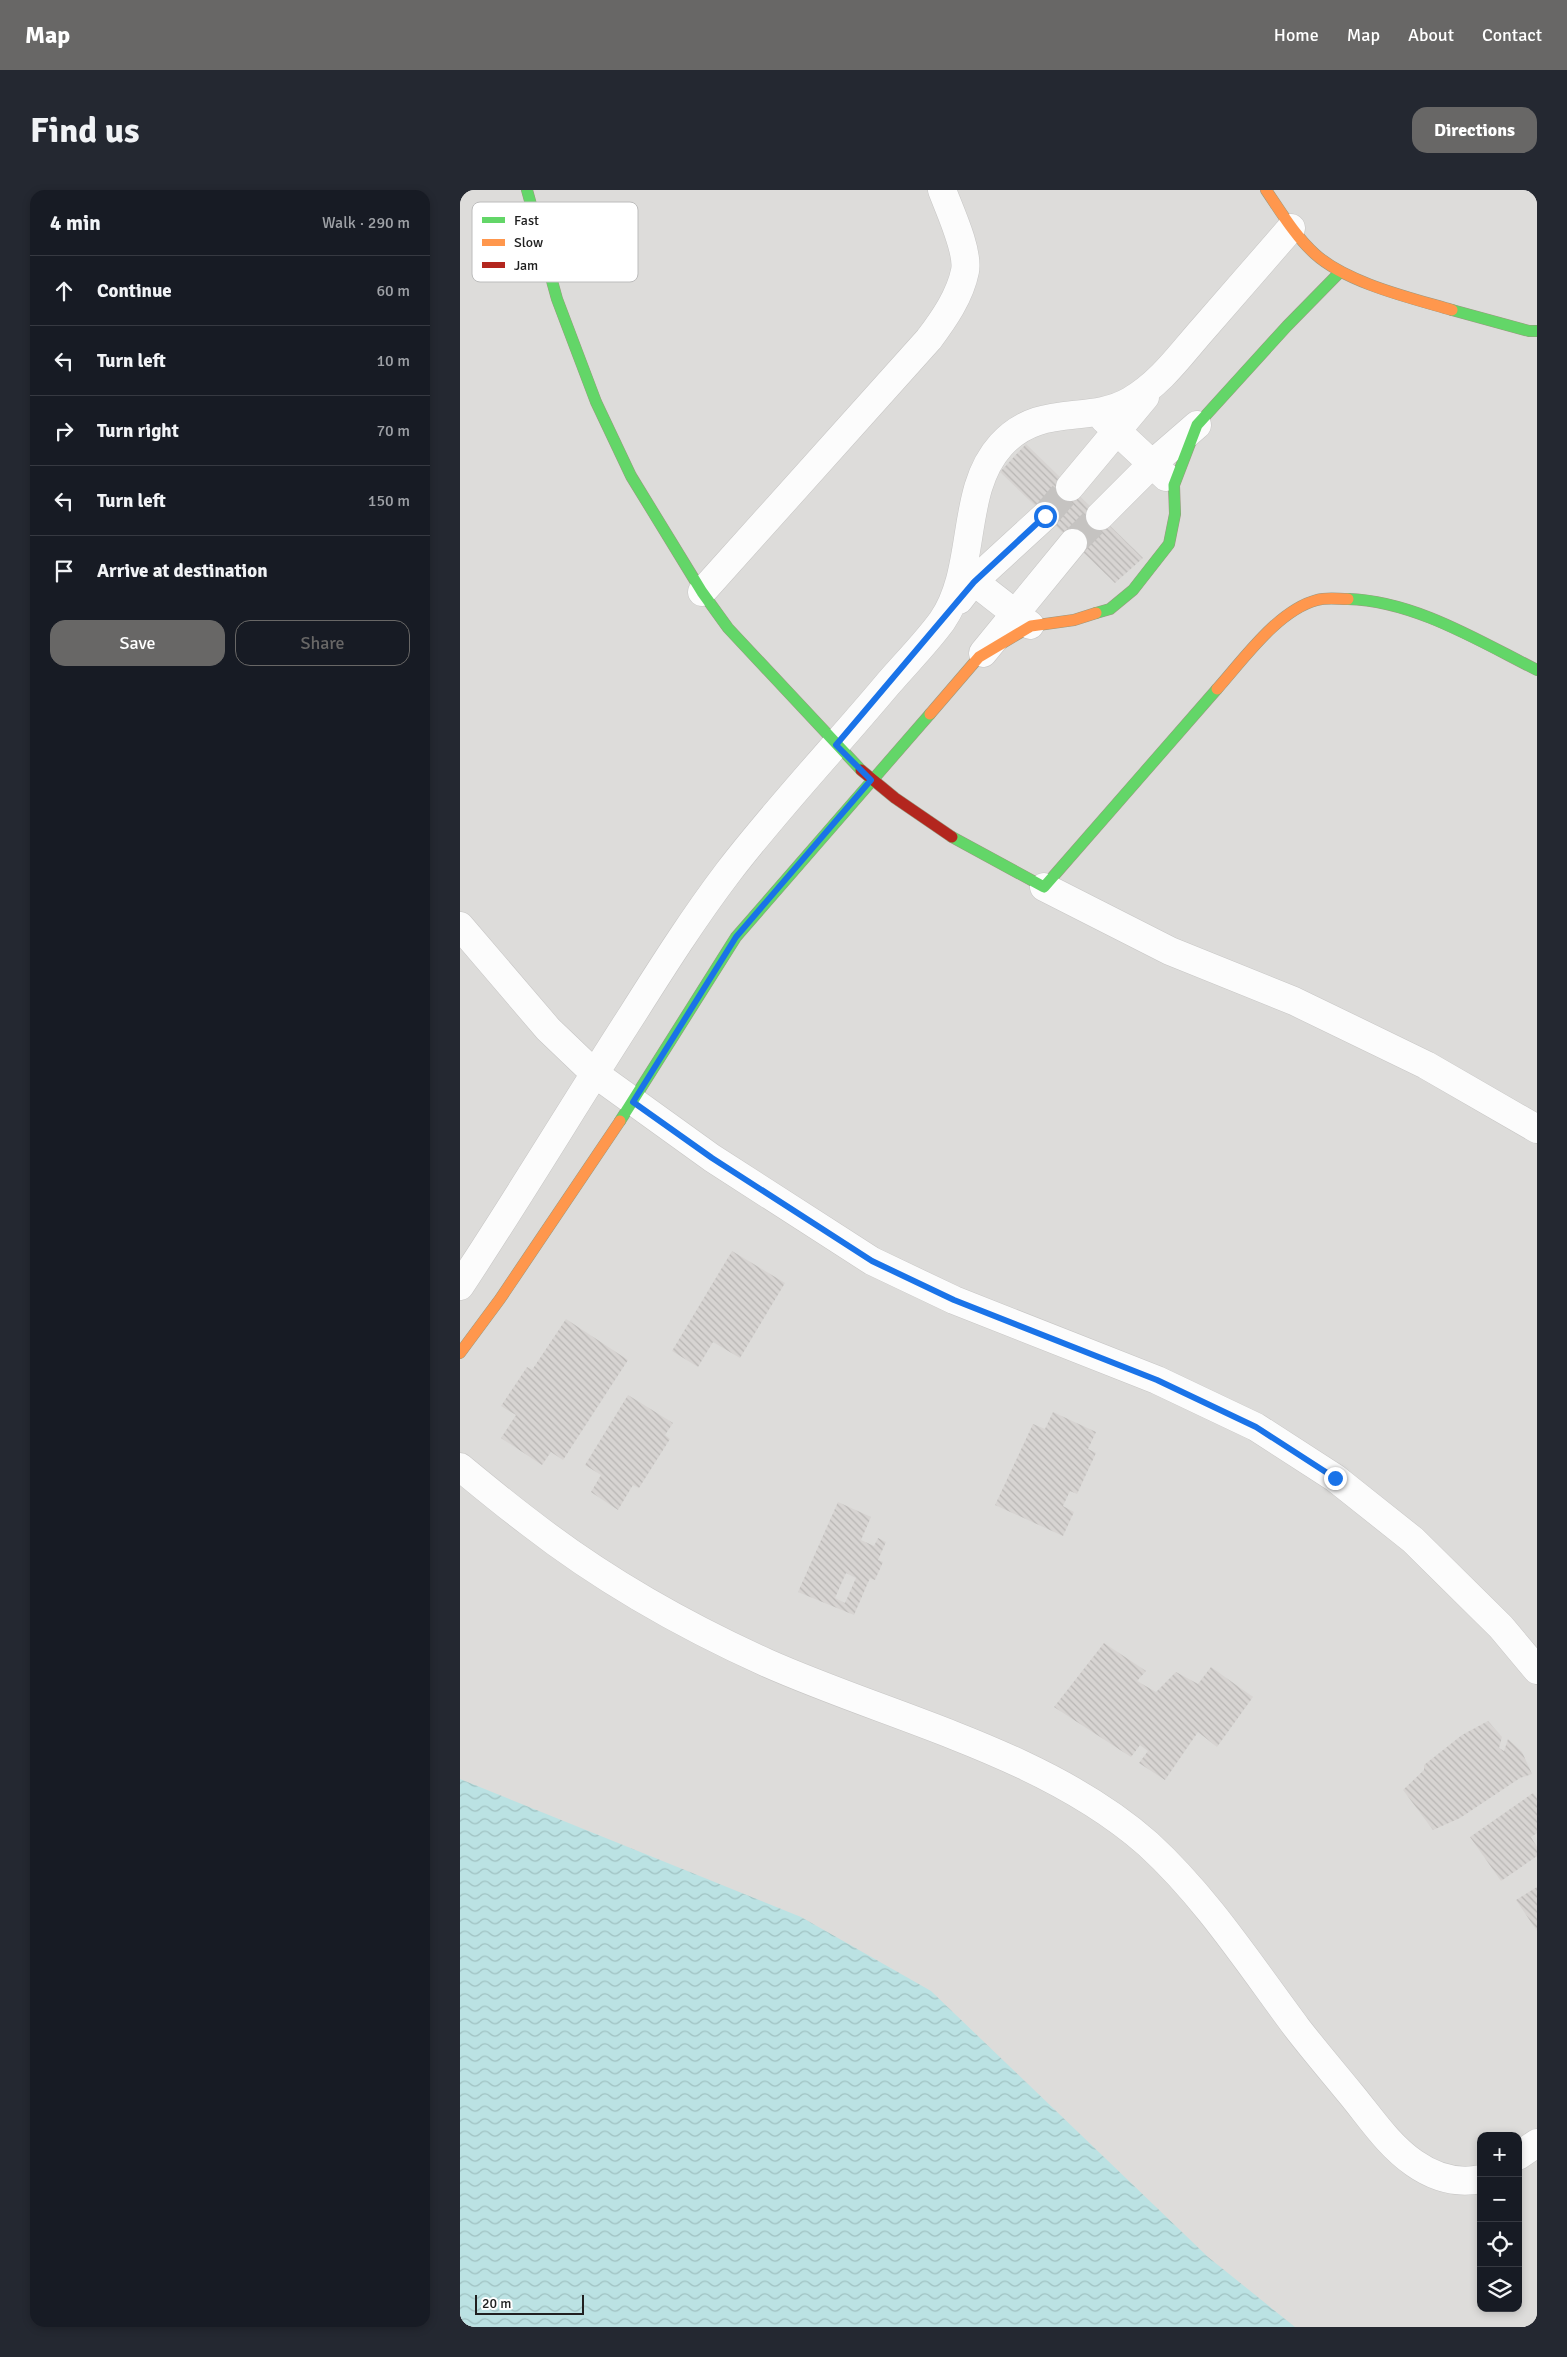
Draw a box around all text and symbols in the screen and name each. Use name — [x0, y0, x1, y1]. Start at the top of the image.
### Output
text: Map — [25, 20, 70, 50]
text: Home — [1274, 24, 1319, 46]
text: Map — [1347, 24, 1380, 46]
text: About — [1408, 24, 1454, 46]
text: Contact — [1482, 24, 1542, 46]
button: Directions — [1412, 107, 1537, 153]
text: Find us — [30, 109, 140, 152]
legend — [472, 202, 638, 282]
text: 4 min — [50, 210, 101, 236]
text: Fast — [514, 212, 539, 229]
text: Walk · 290 m — [322, 213, 410, 233]
text: Slow — [514, 234, 543, 251]
text: Jam — [514, 257, 538, 274]
icon: ahead — [50, 277, 78, 305]
text: Continue — [97, 279, 172, 303]
text: 60 m — [376, 281, 410, 301]
icon: left — [50, 347, 78, 375]
text: Turn left — [97, 349, 166, 373]
text: 10 m — [376, 351, 410, 371]
icon: right — [50, 417, 78, 445]
text: Turn right — [97, 419, 179, 443]
text: 70 m — [376, 421, 410, 441]
icon: left — [50, 487, 78, 515]
text: Turn left — [97, 489, 166, 513]
text: 150 m — [368, 491, 410, 511]
route start — [1034, 505, 1057, 528]
icon: arrive — [50, 557, 78, 585]
text: Arrive at destination — [97, 559, 268, 583]
button: Save — [50, 620, 225, 666]
button: Share — [235, 620, 410, 666]
route end — [1324, 1467, 1347, 1490]
map controls — [1477, 2132, 1522, 2312]
button: + — [1477, 2132, 1522, 2177]
button: − — [1477, 2177, 1522, 2222]
button: locate — [1477, 2222, 1522, 2267]
button: layers — [1477, 2267, 1522, 2312]
scale bar — [475, 2292, 584, 2315]
text: 20 m — [482, 2295, 511, 2312]

